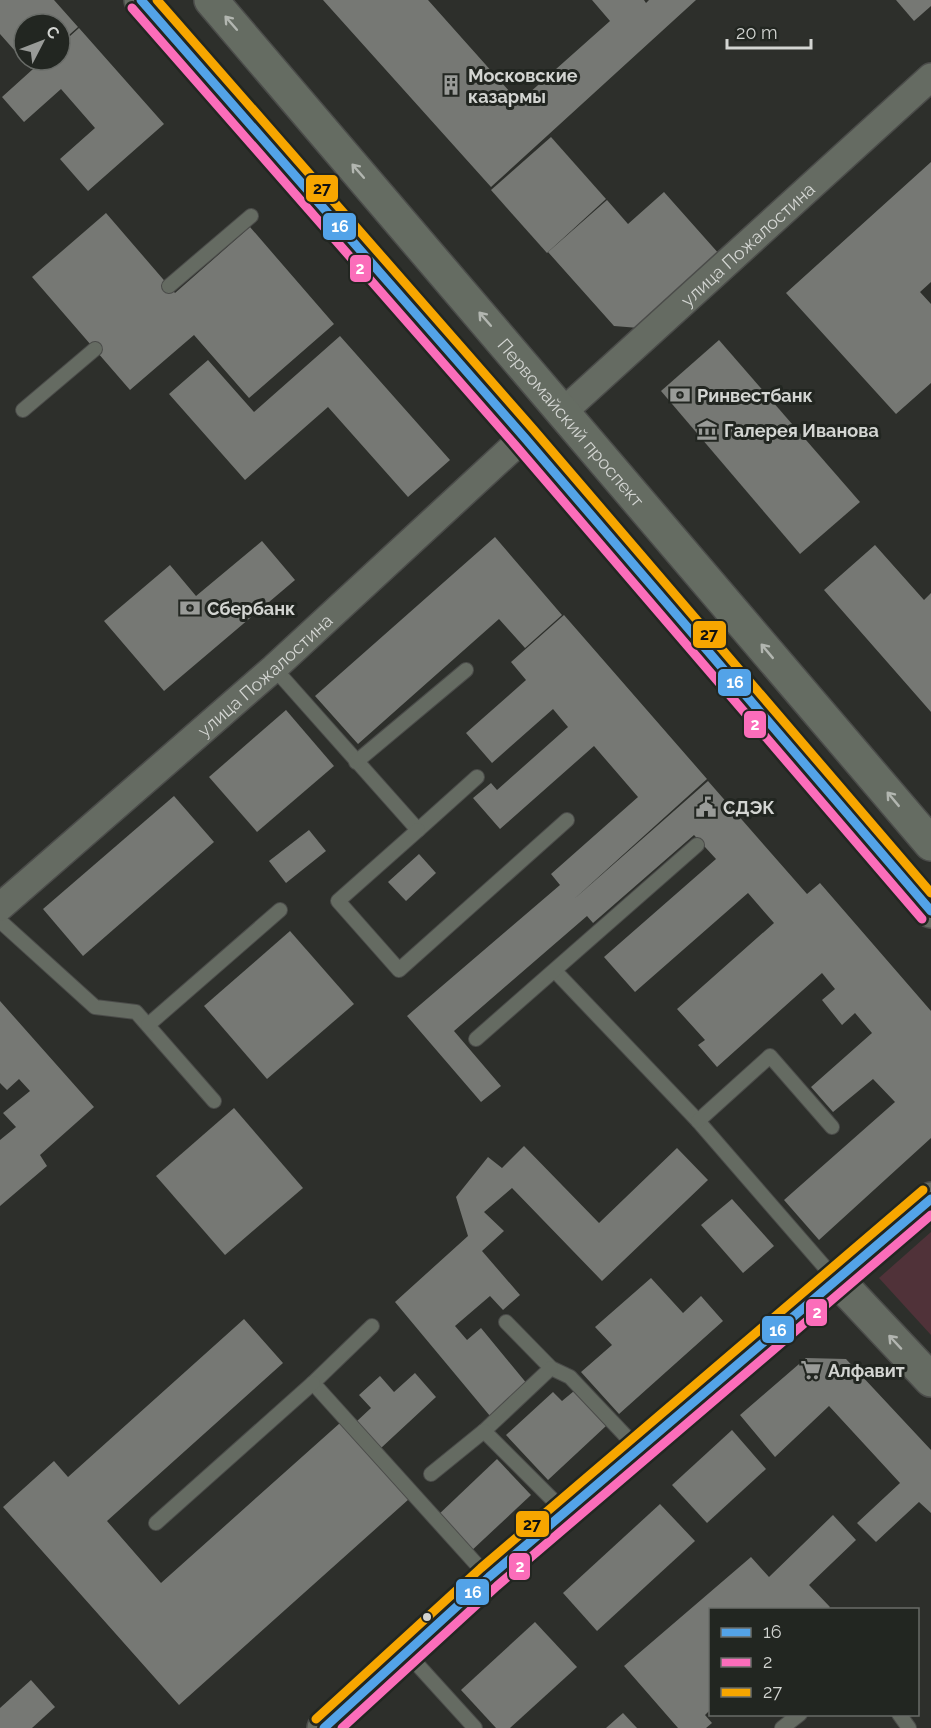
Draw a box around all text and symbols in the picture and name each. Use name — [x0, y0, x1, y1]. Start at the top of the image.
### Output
north arrow — [12, 12, 72, 72]
scale bar — [727, 12, 811, 50]
one-way arrow — [224, 16, 238, 31]
text: С — [42, 22, 64, 43]
text: 20 m — [736, 22, 778, 43]
place label: Московские казармы — [468, 65, 578, 107]
building icon: Московские казармы — [439, 73, 463, 97]
one-way arrow — [351, 164, 365, 179]
line badge: 27 — [305, 174, 339, 203]
street label: улица Пожалостина — [676, 178, 819, 310]
text: 27 — [313, 179, 331, 198]
line badge: 16 — [322, 212, 357, 241]
text: 16 — [331, 217, 349, 236]
line badge: 2 — [349, 254, 372, 283]
text: 2 — [355, 259, 365, 278]
one-way arrow — [478, 312, 492, 327]
street label: Первомайский проспект — [494, 334, 649, 511]
bank icon: Ринвестбанк — [668, 383, 692, 407]
place label: Ринвестбанк — [697, 385, 813, 406]
museum icon: Галерея Иванова — [695, 418, 719, 442]
place label: Галерея Иванова — [724, 420, 879, 441]
bank icon: Сбербанк — [178, 596, 202, 620]
place label: Сбербанк — [207, 598, 295, 619]
street label: улица Пожалостина — [193, 609, 336, 741]
line badge: 27 — [692, 620, 727, 649]
text: 27 — [700, 625, 718, 644]
one-way arrow — [760, 644, 774, 659]
line badge: 16 — [717, 668, 752, 697]
text: 16 — [726, 673, 744, 692]
line badge: 2 — [743, 710, 767, 739]
text: 2 — [750, 715, 760, 734]
one-way arrow — [886, 792, 900, 807]
public building icon: СДЭК — [694, 795, 718, 819]
place label: СДЭК — [723, 797, 775, 818]
line badge: 2 — [805, 1298, 828, 1327]
text: 2 — [812, 1303, 822, 1322]
line badge: 16 — [761, 1315, 795, 1344]
text: 16 — [769, 1321, 787, 1340]
one-way arrow — [889, 1335, 903, 1350]
supermarket icon: Алфавит — [799, 1358, 823, 1382]
place label: Алфавит — [828, 1360, 905, 1381]
line badge: 27 — [515, 1510, 550, 1538]
text: 27 — [523, 1515, 541, 1534]
line badge: 2 — [508, 1552, 531, 1581]
text: 2 — [515, 1557, 525, 1576]
line badge: 16 — [455, 1578, 490, 1606]
text: 16 — [464, 1583, 482, 1602]
legend — [709, 1608, 919, 1716]
unlabelled marker — [421, 1611, 433, 1623]
text: 16 — [763, 1621, 782, 1642]
text: 2 — [763, 1651, 772, 1672]
text: 27 — [763, 1681, 782, 1702]

